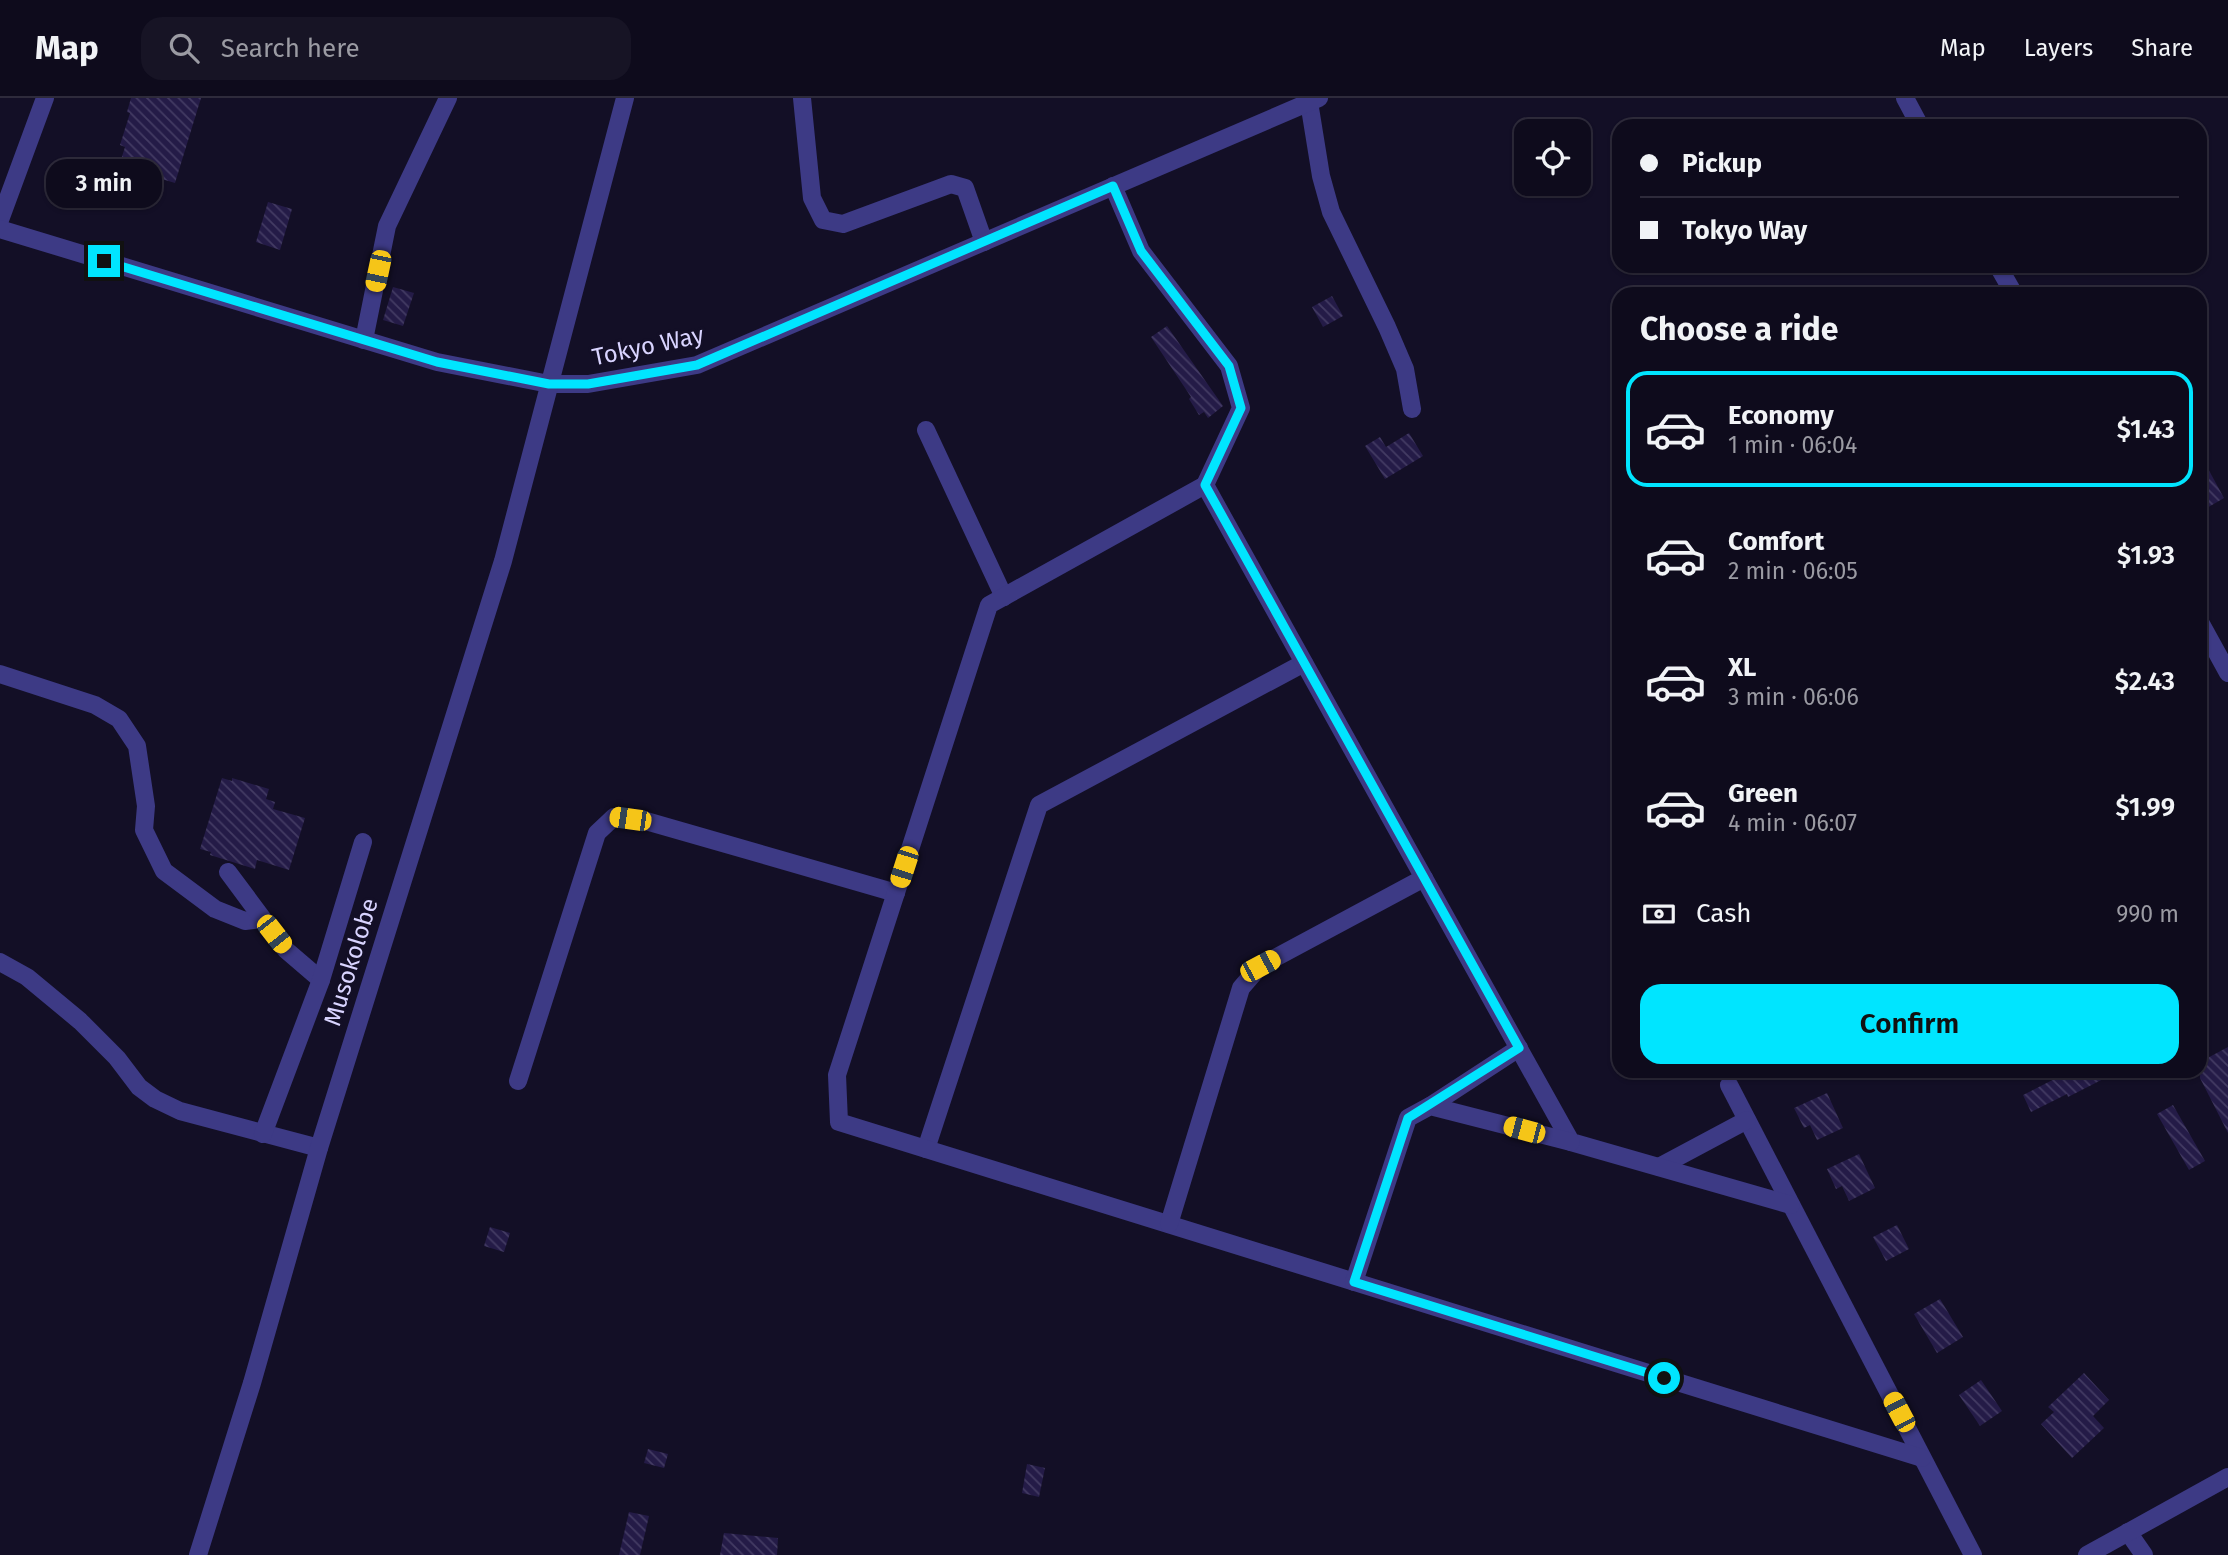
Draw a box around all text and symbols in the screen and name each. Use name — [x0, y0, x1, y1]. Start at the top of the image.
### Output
search box — [141, 17, 631, 80]
text: Map — [35, 28, 99, 68]
icon: search — [165, 29, 203, 67]
text: Search here — [221, 33, 360, 64]
text: Map — [1940, 34, 1986, 62]
text: Layers — [2024, 34, 2093, 62]
text: Share — [2131, 34, 2193, 62]
map controls — [1514, 119, 1591, 196]
button: locate — [1514, 119, 1591, 196]
text: Pickup — [1682, 148, 1762, 179]
callout: 3 min — [46, 159, 162, 208]
text: 3 min — [76, 169, 132, 197]
text: Tokyo Way — [1682, 215, 1807, 246]
route end — [88, 245, 120, 277]
car — [364, 248, 393, 294]
text: Choose a ride — [1640, 310, 1838, 348]
street label: Tokyo Way — [590, 321, 706, 371]
icon: car — [1644, 398, 1707, 461]
text: Economy — [1728, 400, 1834, 431]
text: $1.43 — [2117, 414, 2175, 445]
text: 1 min · 06:04 — [1728, 431, 1857, 459]
icon: car — [1644, 524, 1707, 587]
text: Comfort — [1728, 526, 1824, 557]
text: $1.93 — [2117, 540, 2175, 571]
text: 2 min · 06:05 — [1728, 557, 1858, 585]
icon: car — [1644, 650, 1707, 713]
text: XL — [1728, 652, 1756, 683]
text: $2.43 — [2115, 666, 2175, 697]
text: 3 min · 06:06 — [1728, 683, 1859, 711]
icon: car — [1644, 776, 1707, 839]
text: Green — [1728, 778, 1798, 809]
text: $1.99 — [2116, 792, 2175, 823]
car — [608, 806, 653, 832]
text: 4 min · 06:07 — [1728, 809, 1857, 837]
car — [888, 844, 921, 890]
street label: Musokolobe — [318, 895, 384, 1029]
icon: cash — [1640, 895, 1678, 933]
text: Cash — [1696, 898, 1752, 929]
text: 990 m — [2116, 900, 2179, 928]
car — [253, 911, 296, 957]
car — [1237, 947, 1284, 985]
button: Confirm — [1640, 984, 2179, 1064]
car — [1501, 1114, 1548, 1146]
route start — [1648, 1362, 1680, 1394]
car — [1880, 1389, 1919, 1435]

